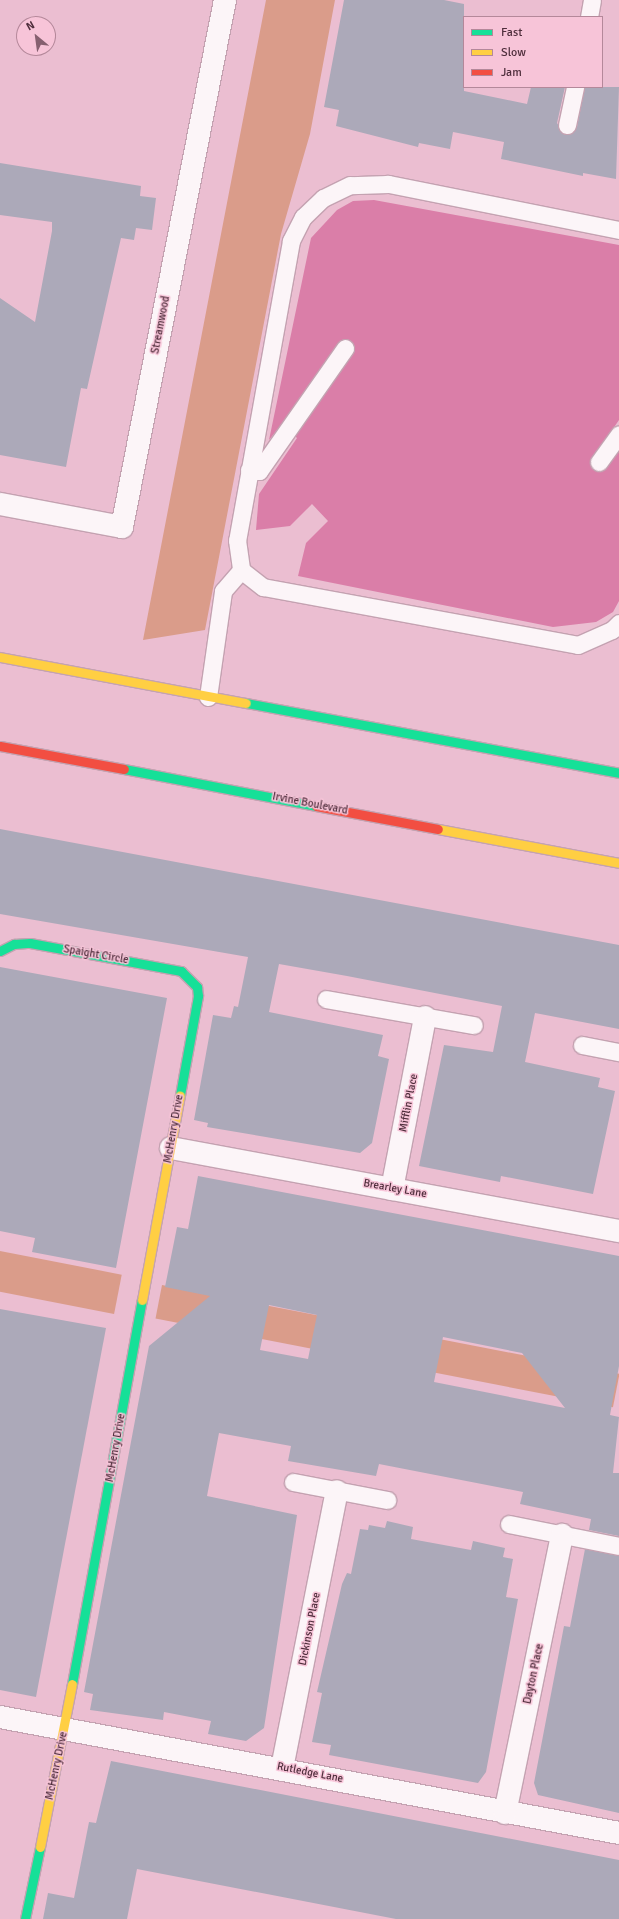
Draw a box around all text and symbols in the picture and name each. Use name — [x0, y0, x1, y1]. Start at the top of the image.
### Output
north arrow — [16, 16, 56, 56]
legend — [463, 16, 603, 88]
text: N — [24, 18, 37, 33]
text: Fast — [501, 25, 522, 40]
text: Slow — [501, 45, 526, 60]
text: Jam — [501, 65, 522, 80]
street label: Streamwood — [149, 295, 173, 355]
street label: Irvine Boulevard — [271, 790, 349, 818]
street label: Spaight Circle — [62, 943, 130, 967]
street label: Mifflin Place — [397, 1073, 421, 1133]
street label: McHenry Drive — [161, 1094, 187, 1164]
street label: Brearley Lane — [362, 1177, 428, 1201]
street label: McHenry Drive — [103, 1413, 129, 1483]
street label: Dickinson Place — [296, 1591, 324, 1667]
street label: Dayton Place — [521, 1643, 547, 1705]
street label: McHenry Drive — [43, 1731, 71, 1801]
street label: Rutledge Lane — [276, 1760, 344, 1786]

